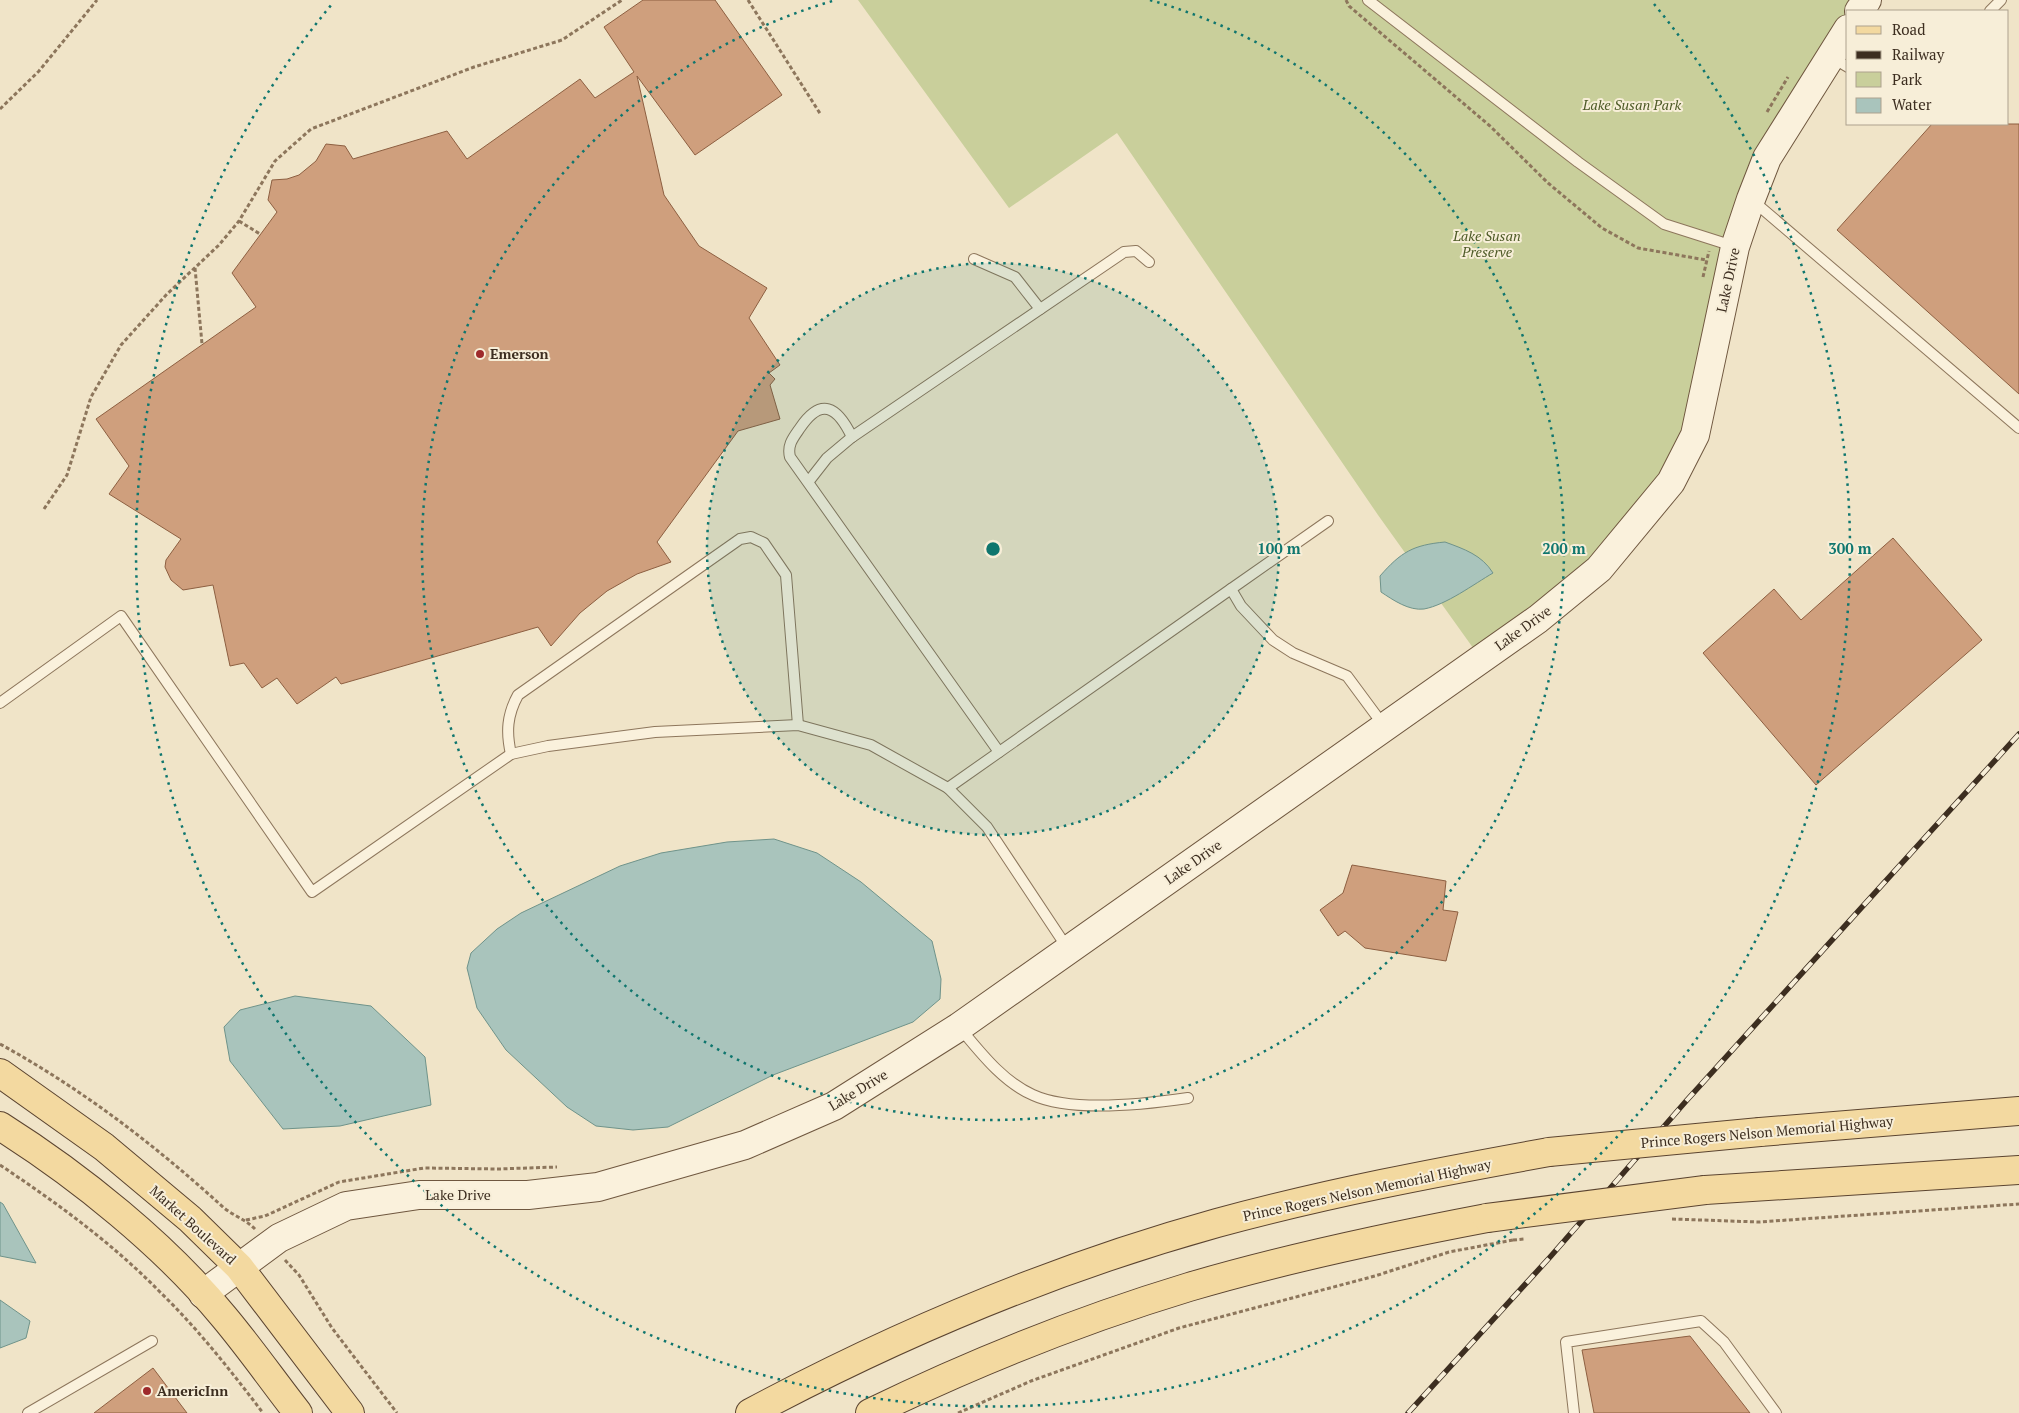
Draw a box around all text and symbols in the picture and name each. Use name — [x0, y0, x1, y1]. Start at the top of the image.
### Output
legend — [1846, 10, 2009, 125]
text: Road — [1892, 19, 1925, 39]
text: Railway — [1892, 44, 1945, 64]
text: Park — [1892, 69, 1922, 89]
text: Water — [1892, 94, 1932, 114]
park label: Lake Susan Park — [1582, 95, 1681, 114]
park label: Lake Susan Preserve — [1452, 226, 1521, 261]
street label: Lake Drive — [1711, 246, 1744, 314]
place label: Emerson — [490, 344, 549, 363]
marker: Emerson — [474, 348, 486, 360]
text: 100 m — [1257, 538, 1301, 558]
text: 200 m — [1542, 538, 1586, 558]
text: 300 m — [1828, 538, 1872, 558]
centre of rings — [984, 540, 1002, 558]
street label: Lake Drive — [1491, 601, 1555, 655]
street label: Lake Drive — [1160, 835, 1225, 888]
street label: Lake Drive — [825, 1065, 891, 1115]
street label: Prince Rogers Nelson Memorial Highway — [1640, 1111, 1895, 1152]
street label: Prince Rogers Nelson Memorial Highway — [1241, 1154, 1494, 1225]
street label: Market Boulevard — [146, 1181, 241, 1269]
street label: Lake Drive — [425, 1185, 491, 1204]
place label: AmericInn — [157, 1381, 228, 1400]
marker: AmericInn — [141, 1385, 153, 1397]

